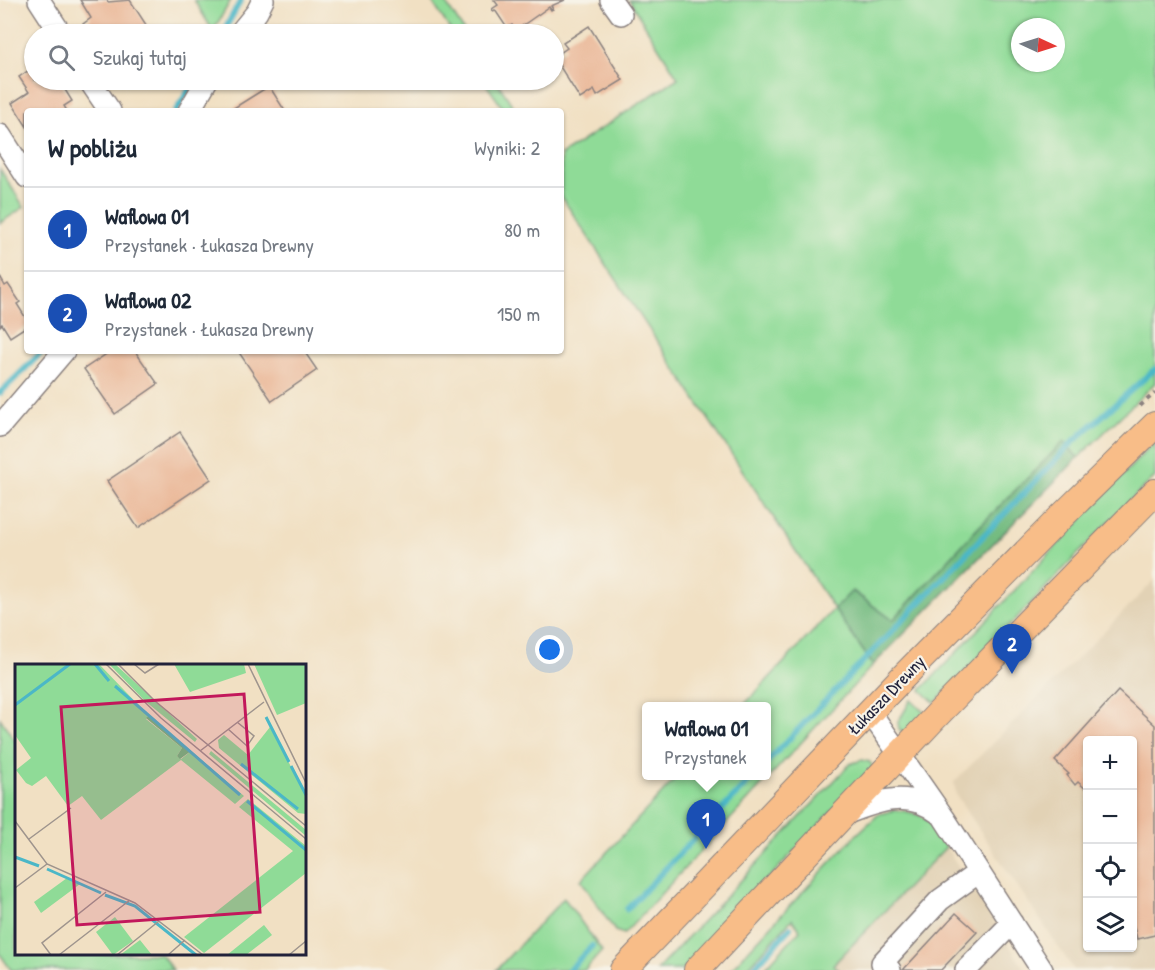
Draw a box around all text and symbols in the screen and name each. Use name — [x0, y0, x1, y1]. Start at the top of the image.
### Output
north arrow — [1011, 18, 1065, 72]
search box — [24, 24, 564, 90]
icon: search — [45, 41, 78, 74]
text: Szukaj tutaj — [93, 42, 187, 72]
text: W pobliżu — [48, 130, 137, 165]
text: Wyniki: 2 — [474, 134, 540, 161]
text: Waflowa 01 — [105, 201, 189, 231]
text: 1 — [64, 216, 71, 243]
text: 80 m — [504, 216, 540, 243]
text: Przystanek · Łukasza Drewny — [105, 231, 314, 258]
text: Waflowa 02 — [105, 285, 191, 315]
text: 2 — [63, 300, 72, 327]
text: 150 m — [497, 300, 540, 327]
text: Przystanek · Łukasza Drewny — [105, 315, 314, 342]
pin: 2 — [992, 624, 1032, 674]
your location — [535, 635, 564, 664]
street label: Łukasza Drewny — [841, 649, 931, 741]
inset map — [15, 664, 306, 955]
popup — [642, 702, 771, 780]
text: Waflowa 01 — [664, 713, 749, 743]
map controls — [1083, 736, 1137, 952]
button: + — [1083, 736, 1137, 790]
text: Przystanek — [664, 743, 747, 770]
button: − — [1083, 790, 1137, 844]
pin: 1 — [686, 800, 726, 849]
button: locate — [1083, 844, 1137, 898]
button: layers — [1083, 898, 1137, 952]

